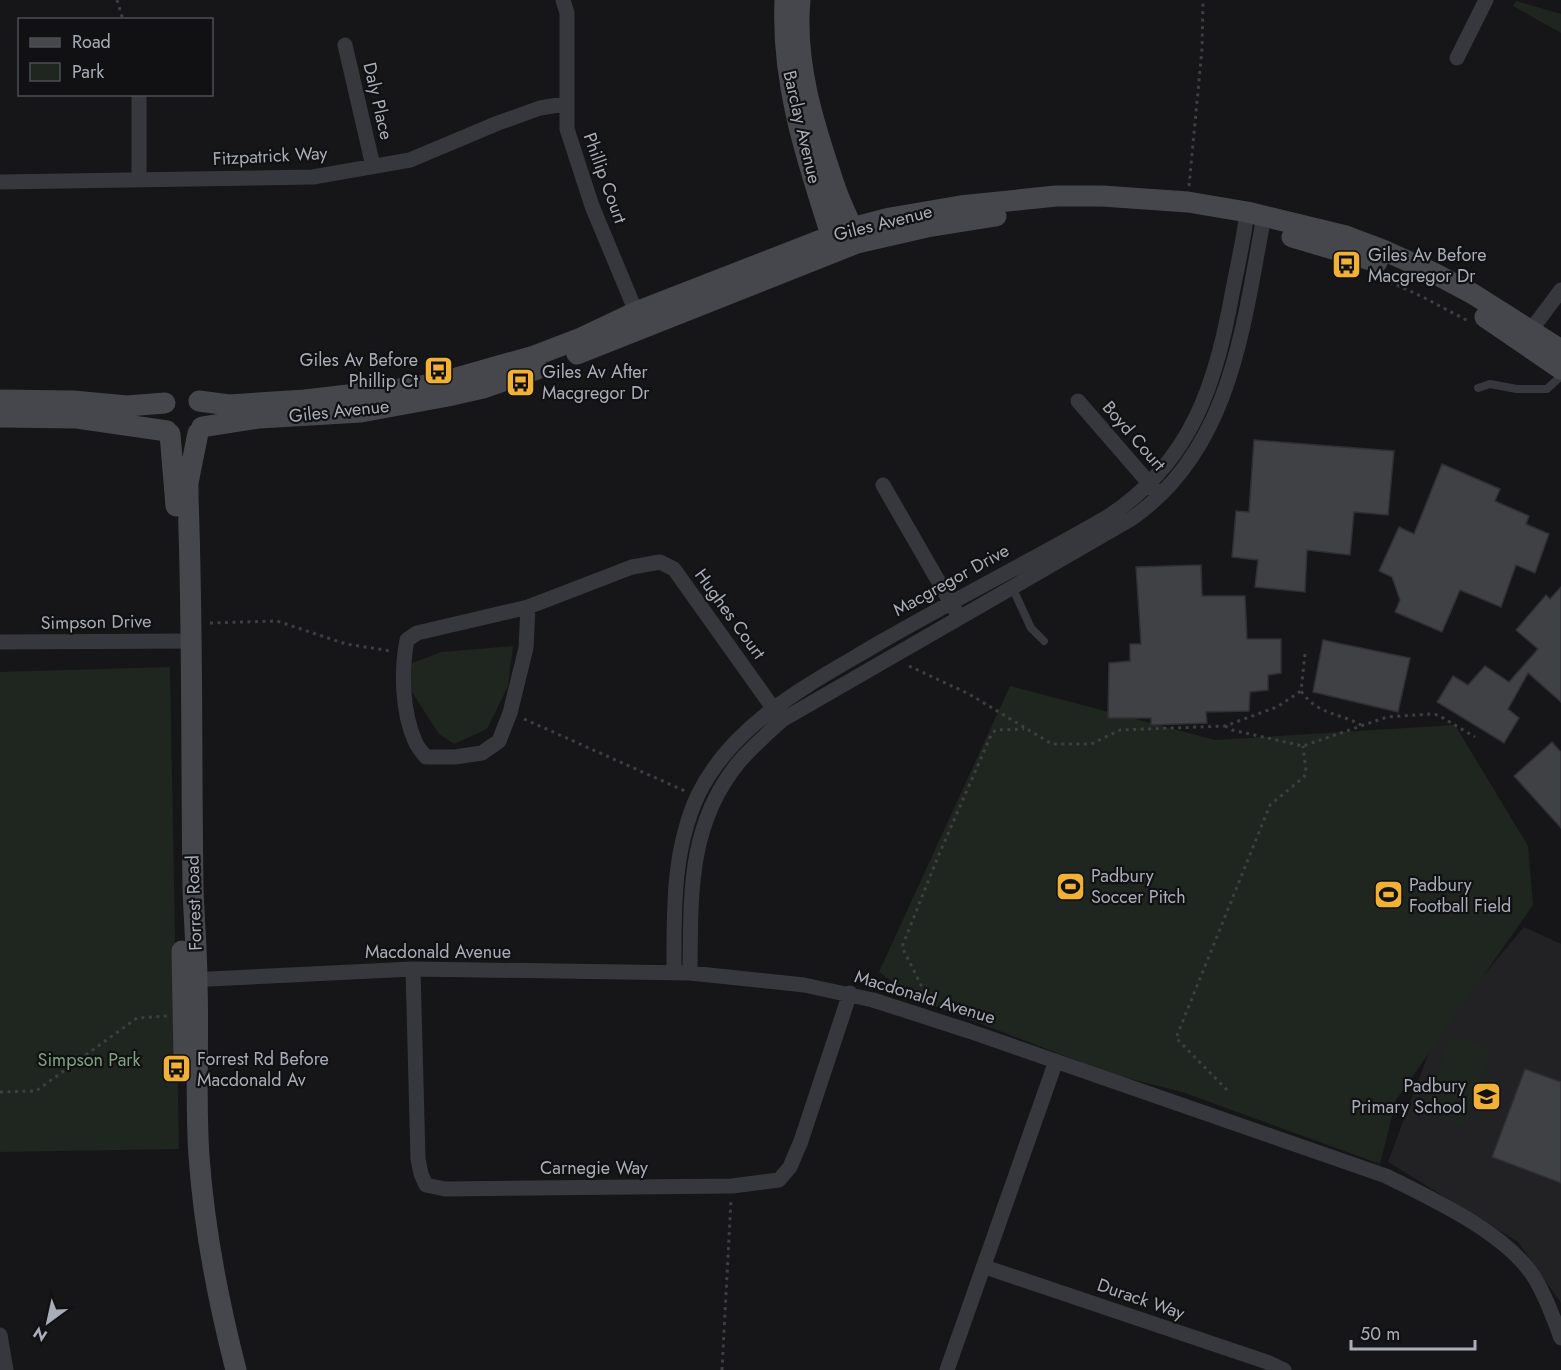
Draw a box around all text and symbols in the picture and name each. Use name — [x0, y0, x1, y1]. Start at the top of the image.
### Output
legend — [18, 18, 213, 96]
text: Road — [72, 29, 111, 55]
text: Park — [72, 59, 104, 85]
street label: Daly Place — [356, 60, 400, 142]
street label: Barclay Avenue — [776, 68, 828, 186]
street label: Phillip Court — [577, 129, 634, 228]
street label: Fitzpatrick Way — [212, 140, 328, 172]
street label: Giles Avenue — [831, 198, 935, 248]
place label: Giles Av Before Macgregor Dr — [1368, 242, 1486, 289]
bus stop icon: Giles Av Before Macgregor Dr — [1331, 249, 1363, 281]
place label: Giles Av Before Phillip Ct — [300, 347, 419, 394]
bus stop icon: Giles Av Before Phillip Ct — [423, 354, 455, 386]
place label: Giles Av After Macgregor Dr — [542, 359, 650, 406]
bus stop icon: Giles Av After Macgregor Dr — [505, 366, 537, 398]
street label: Giles Avenue — [288, 393, 390, 429]
street label: Boyd Court — [1096, 395, 1172, 477]
street label: Macgregor Drive — [888, 537, 1014, 623]
street label: Hughes Court — [688, 563, 772, 665]
street label: Simpson Drive — [40, 608, 152, 636]
street label: Forrest Road — [179, 855, 209, 951]
place label: Padbury Soccer Pitch — [1091, 863, 1186, 910]
sports icon: Padbury Soccer Pitch — [1054, 870, 1086, 902]
place label: Padbury Football Field — [1409, 872, 1511, 919]
sports icon: Padbury Football Field — [1372, 879, 1404, 911]
street label: Macdonald Avenue — [365, 939, 511, 965]
street label: Macdonald Avenue — [851, 963, 999, 1031]
place label: Forrest Rd Before Macdonald Av — [197, 1046, 329, 1093]
park label: Simpson Park — [38, 1047, 141, 1073]
bus stop icon: Forrest Rd Before Macdonald Av — [160, 1053, 192, 1085]
place label: Padbury Primary School — [1351, 1073, 1466, 1120]
school or university icon: Padbury Primary School — [1471, 1080, 1503, 1112]
street label: Carnegie Way — [540, 1155, 648, 1181]
street label: Durack Way — [1094, 1272, 1188, 1326]
north arrow — [18, 1292, 78, 1352]
scale bar — [1351, 1313, 1476, 1351]
text: N — [29, 1321, 52, 1347]
text: 50 m — [1360, 1321, 1400, 1347]

